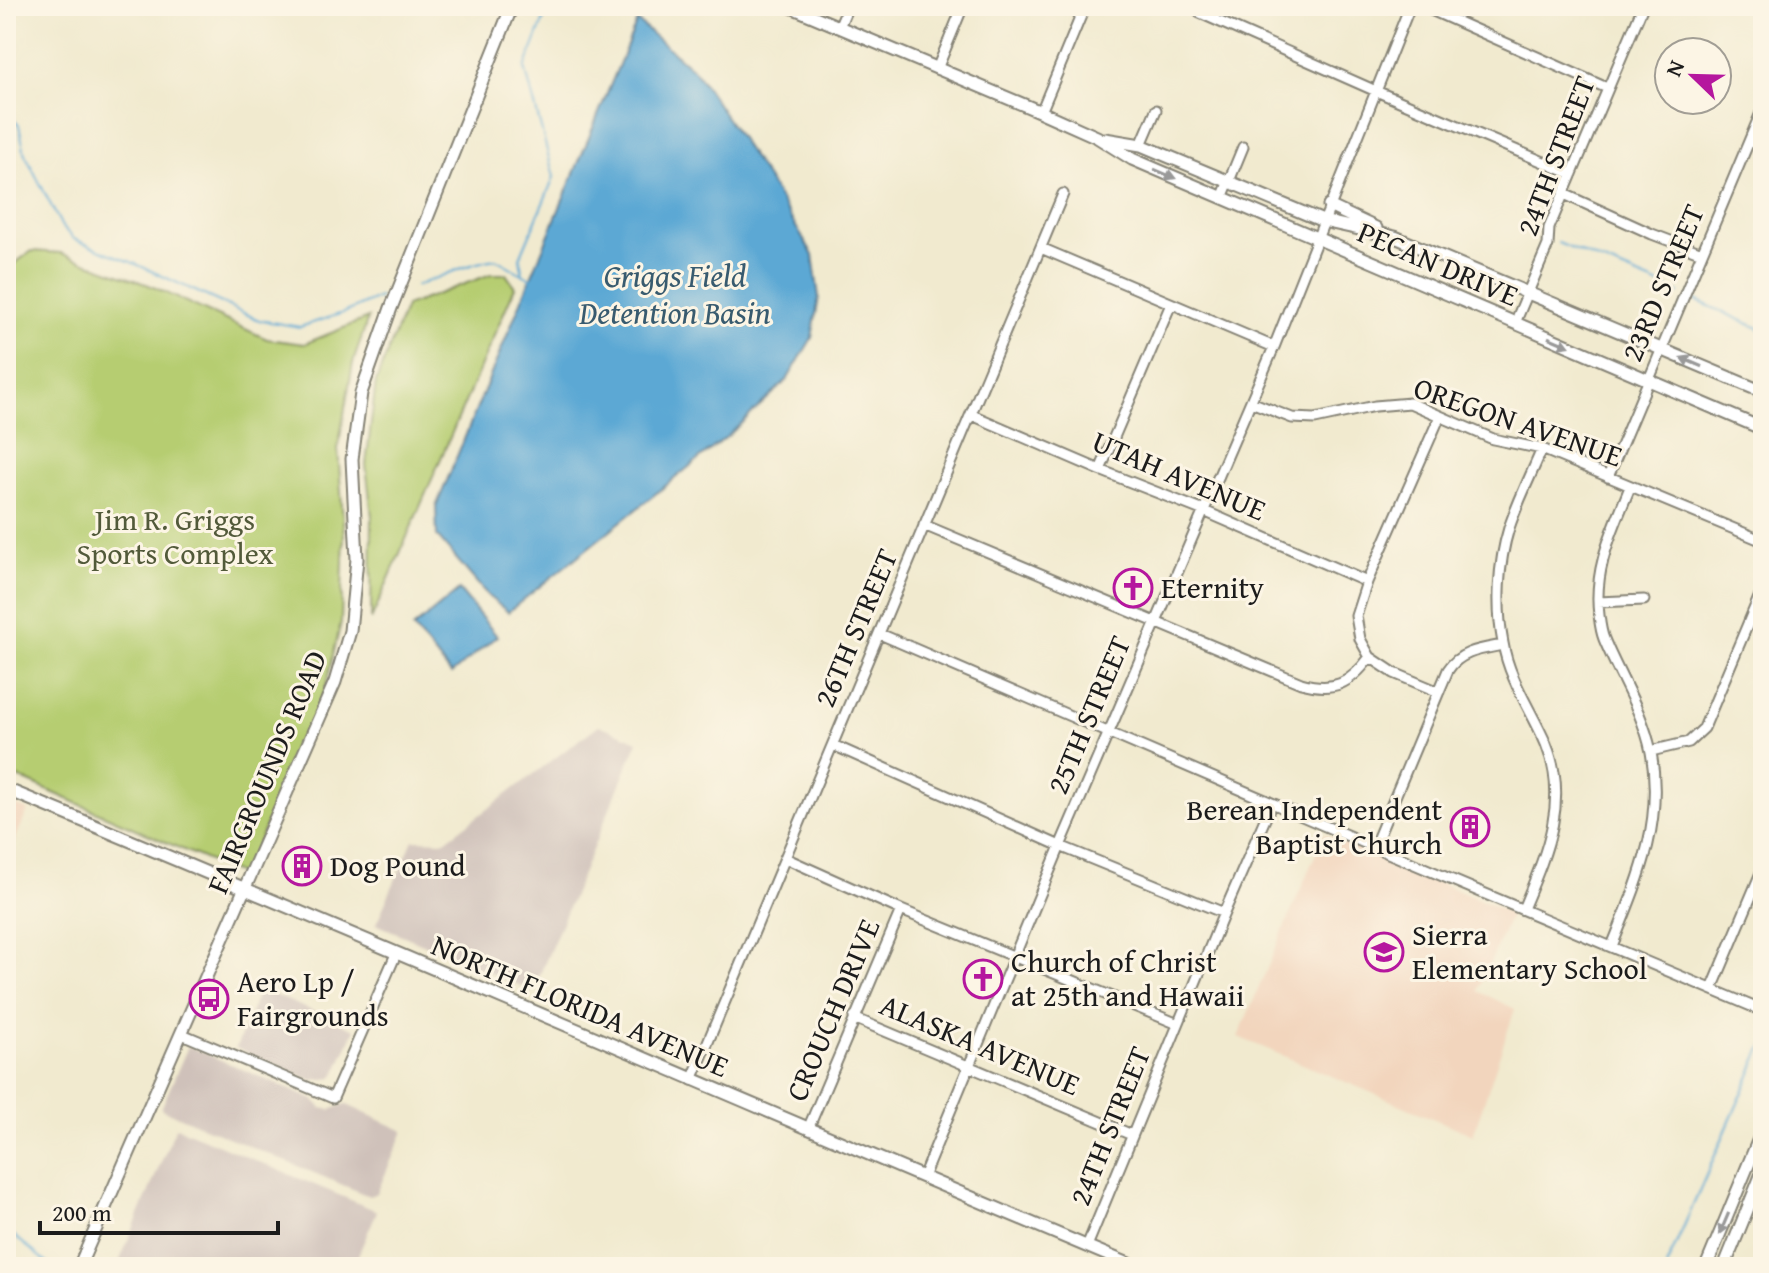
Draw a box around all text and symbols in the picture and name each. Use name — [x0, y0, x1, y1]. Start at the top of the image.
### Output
north arrow — [1653, 36, 1733, 116]
text: N — [1657, 55, 1692, 81]
street label: 24TH STREET — [1504, 69, 1606, 242]
one-way arrow — [1154, 167, 1177, 180]
street label: 23RD STREET — [1609, 197, 1715, 368]
street label: PECAN DRIVE — [1351, 209, 1526, 317]
water label: Griggs Field Detention Basin — [578, 252, 771, 336]
one-way arrow — [1547, 335, 1571, 348]
one-way arrow — [1679, 356, 1703, 369]
street label: OREGON AVENUE — [1408, 365, 1629, 477]
street label: UTAH AVENUE — [1086, 419, 1273, 531]
park label: Jim R. Griggs Sports Complex — [76, 497, 274, 575]
street label: 26TH STREET — [802, 541, 908, 714]
place label: Eternity — [1161, 565, 1264, 609]
church icon: Eternity — [1112, 567, 1154, 609]
street label: 25TH STREET — [1035, 628, 1141, 801]
street label: FAIRGROUNDS ROAD — [195, 643, 337, 900]
place label: Berean Independent Baptist Church — [1187, 787, 1442, 865]
building icon: Berean Independent Baptist Church — [1449, 806, 1491, 848]
place label: Dog Pound — [330, 843, 466, 887]
building icon: Dog Pound — [281, 845, 323, 887]
street label: CROUCH DRIVE — [774, 912, 890, 1107]
place label: Sierra Elementary School — [1412, 912, 1647, 990]
street label: NORTH FLORIDA AVENUE — [425, 922, 736, 1088]
school or university icon: Sierra Elementary School — [1363, 931, 1405, 973]
place label: Church of Christ at 25th and Hawaii — [1011, 939, 1244, 1017]
church icon: Church of Christ at 25th and Hawaii — [962, 958, 1004, 1000]
place label: Aero Lp / Fairgrounds — [237, 959, 389, 1037]
bus stop icon: Aero Lp / Fairgrounds — [188, 978, 230, 1020]
street label: ALASKA AVENUE — [874, 982, 1087, 1106]
street label: 24TH STREET — [1057, 1039, 1161, 1212]
scale bar — [40, 1185, 278, 1235]
text: 200 m — [52, 1195, 112, 1230]
one-way arrow — [1717, 1212, 1730, 1236]

